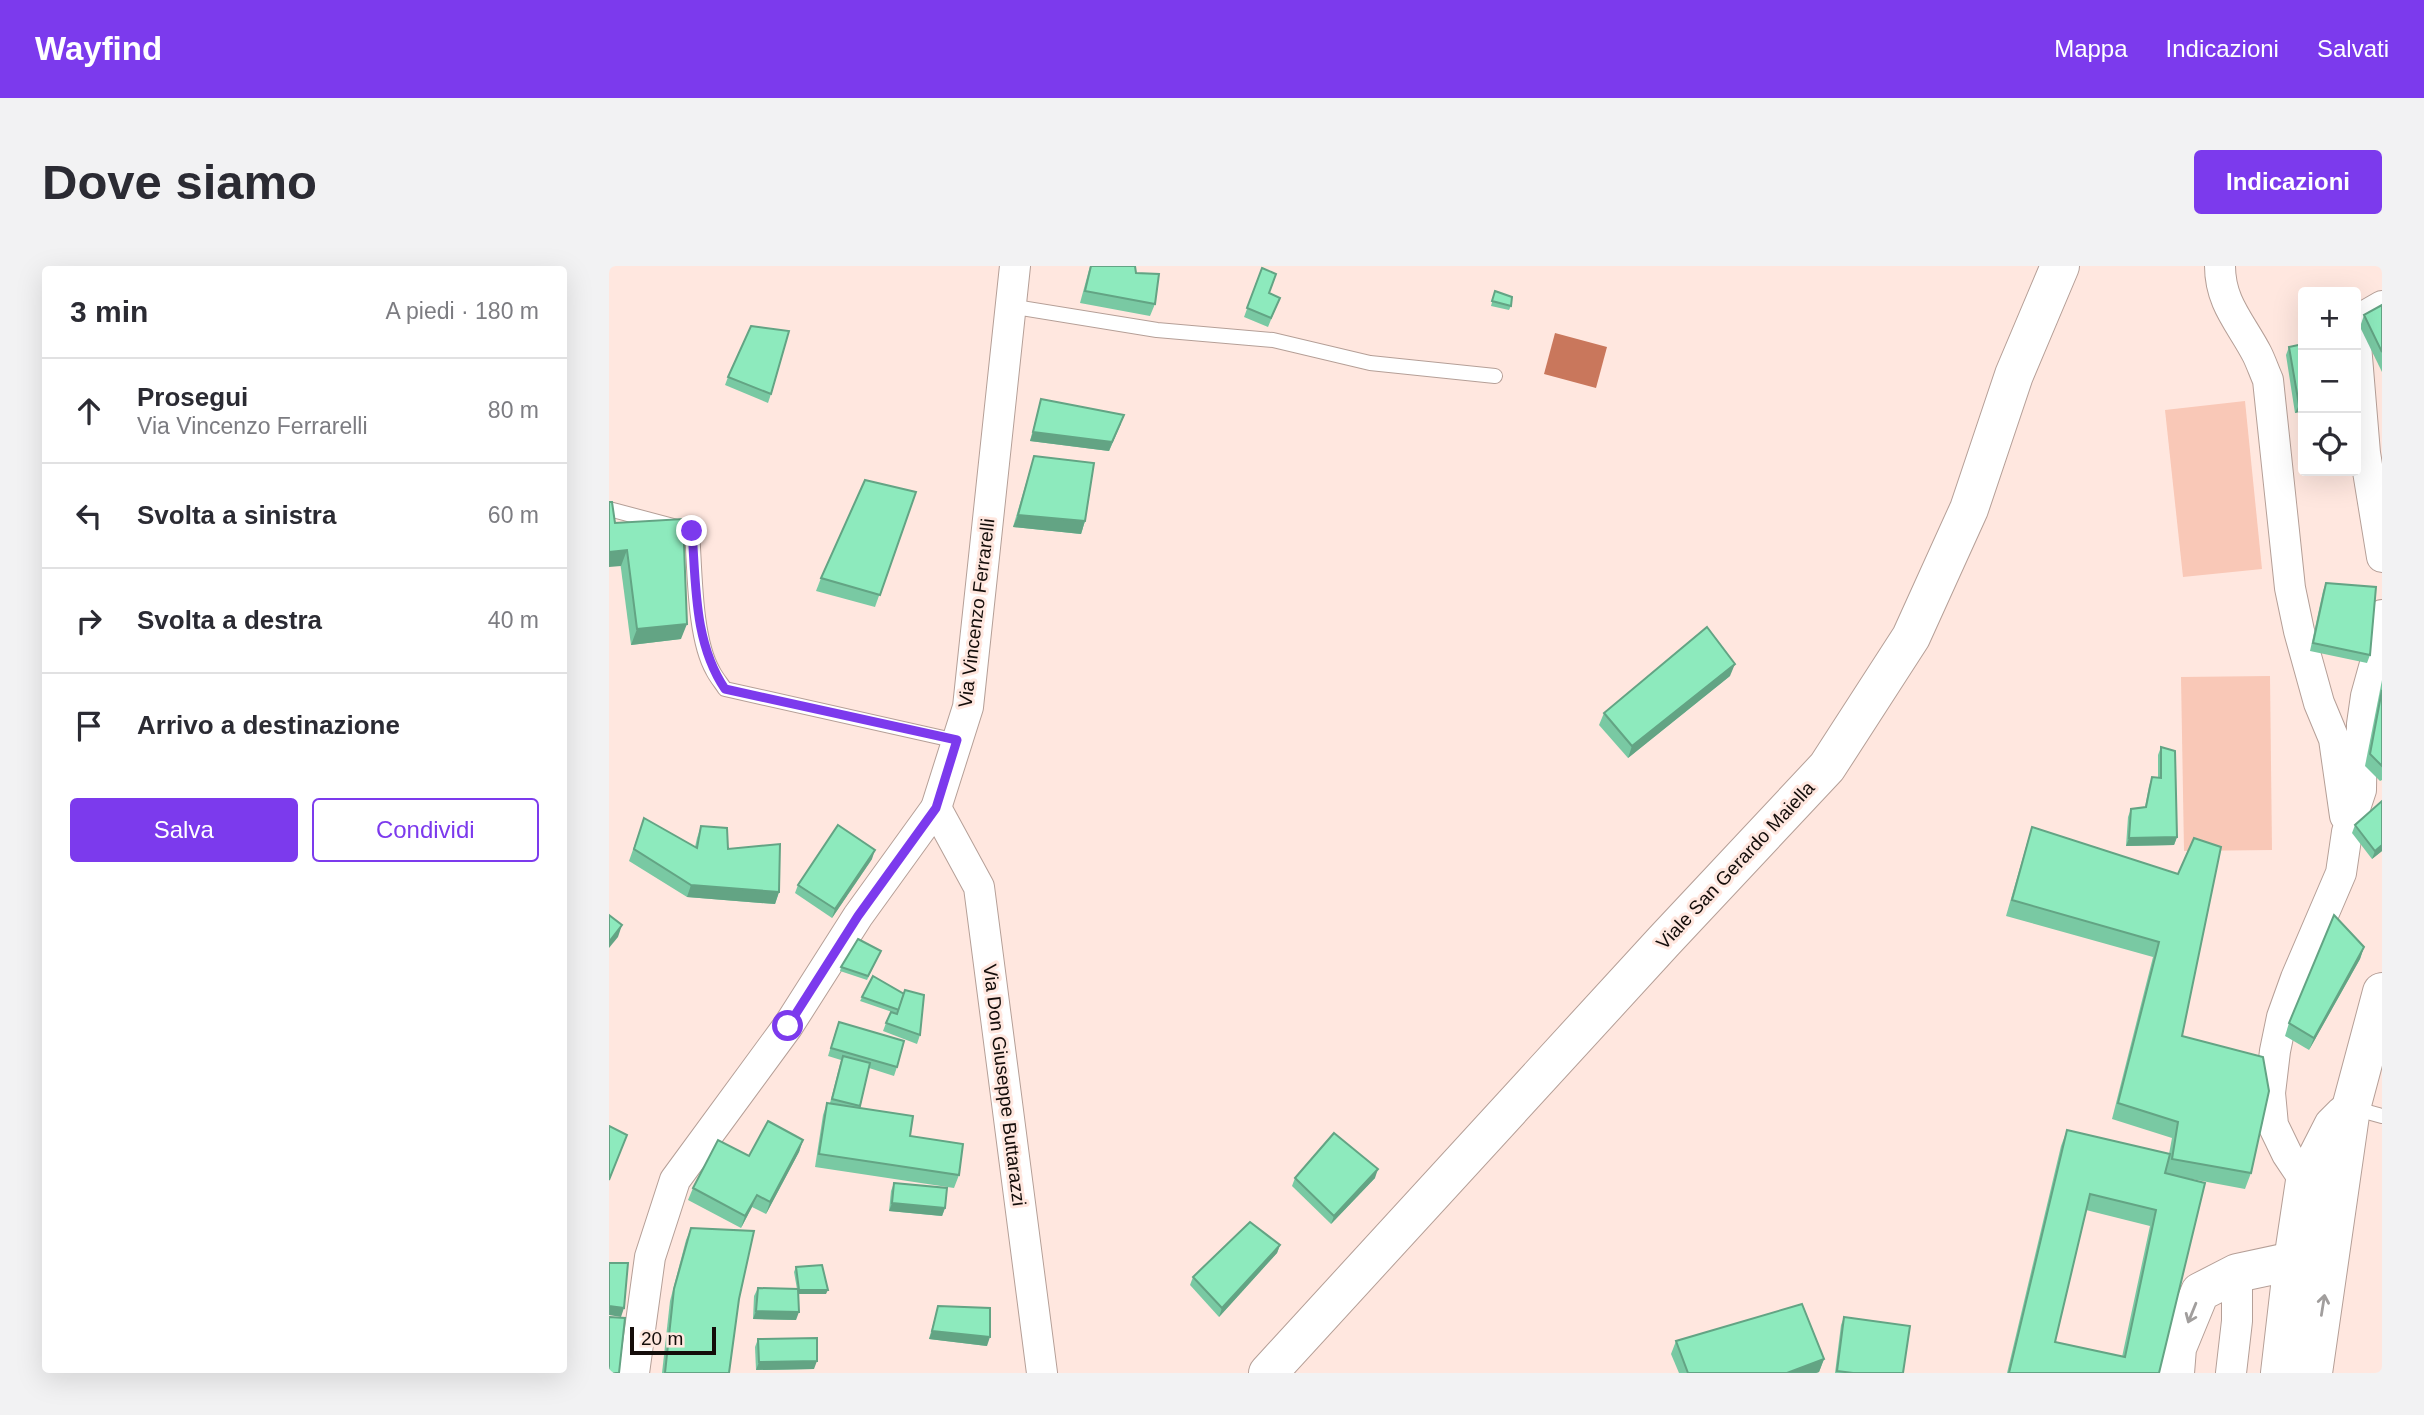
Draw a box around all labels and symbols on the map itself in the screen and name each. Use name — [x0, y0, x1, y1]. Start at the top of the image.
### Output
route end — [676, 515, 707, 546]
street label: Via Vincenzo Ferrarelli — [954, 517, 999, 709]
street label: Viale San Gerardo Maiella — [1652, 777, 1819, 953]
street label: Via Don Giuseppe Buttarazzi — [979, 963, 1030, 1207]
route start — [772, 1010, 803, 1041]
one-way arrow — [2317, 1295, 2330, 1317]
one-way arrow — [2184, 1301, 2197, 1323]
scale bar — [630, 1324, 716, 1356]

